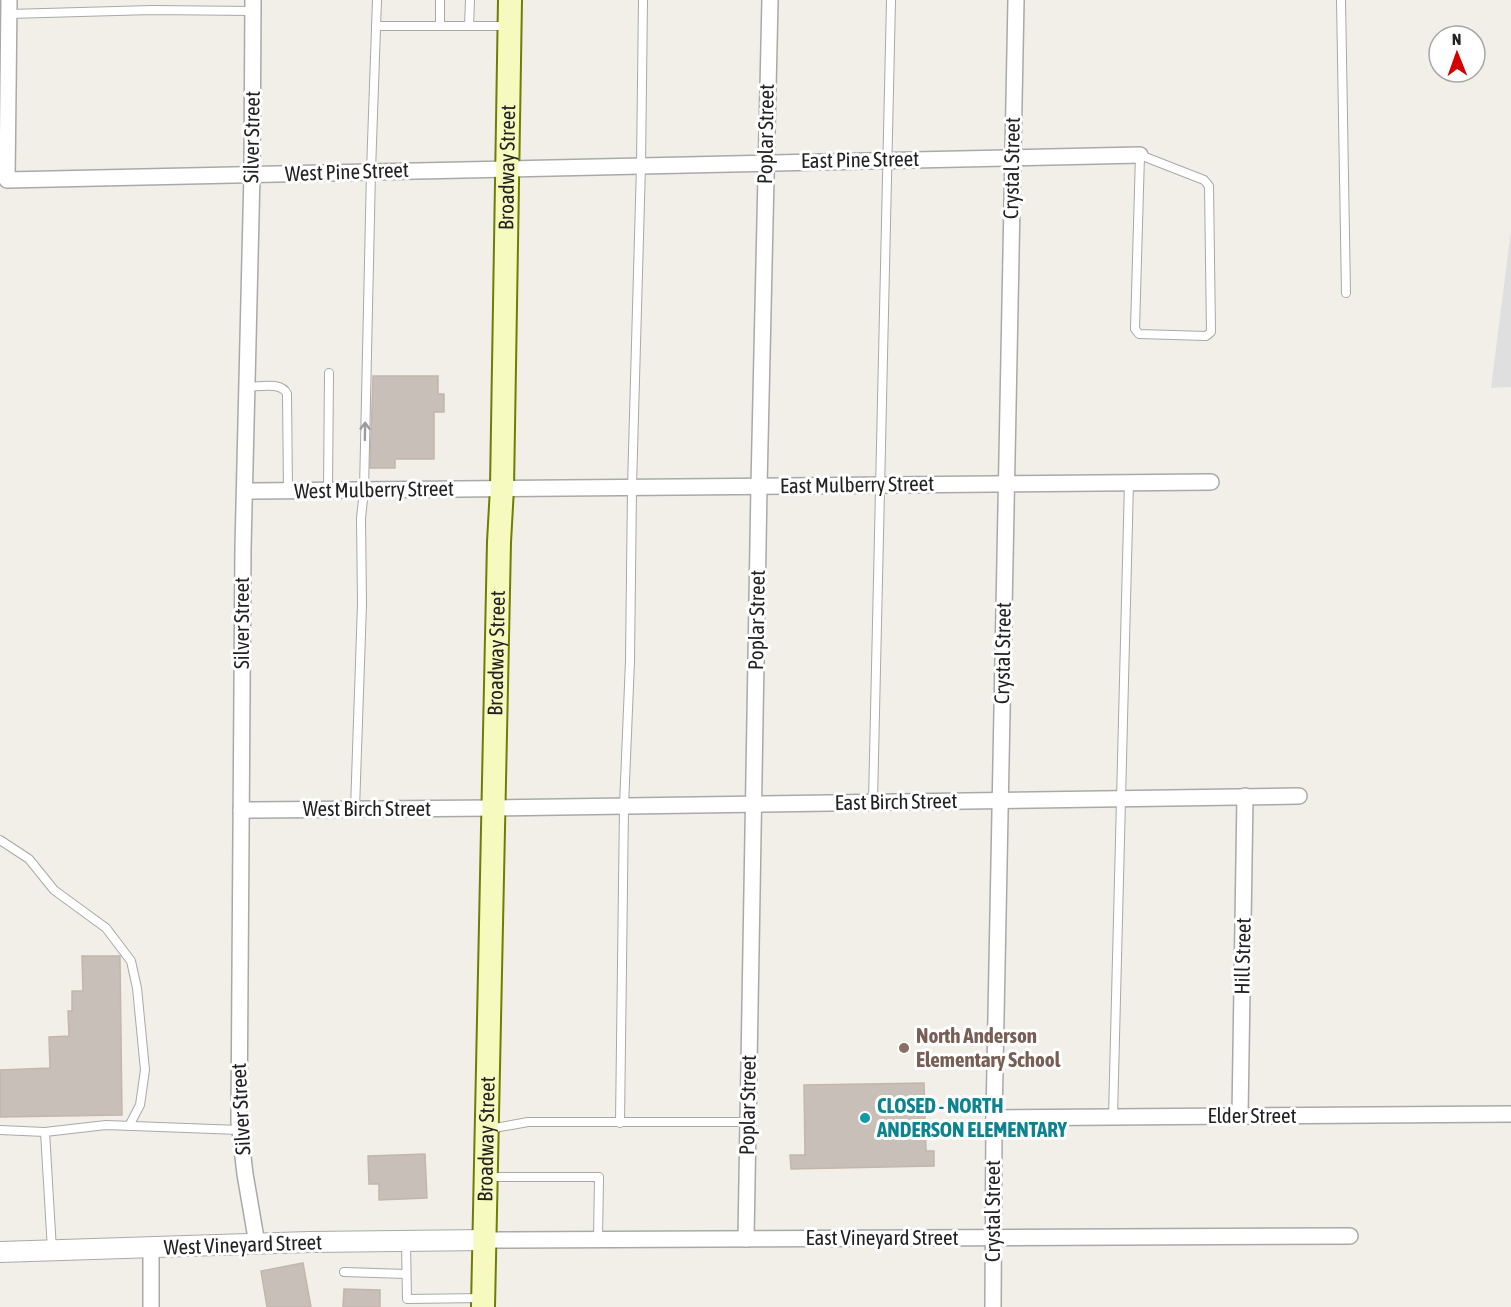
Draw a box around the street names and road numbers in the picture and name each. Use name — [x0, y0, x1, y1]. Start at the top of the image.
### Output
street label: Poplar Street — [752, 84, 778, 184]
street label: Silver Street — [238, 91, 264, 183]
street label: Broadway Street — [493, 104, 519, 230]
street label: Crystal Street — [998, 117, 1024, 219]
street label: East Pine Street — [801, 146, 919, 172]
street label: West Pine Street — [285, 157, 409, 185]
street label: East Mulberry Street — [780, 471, 934, 497]
street label: West Mulberry Street — [294, 476, 454, 502]
street label: Poplar Street — [743, 570, 769, 670]
street label: Silver Street — [229, 577, 253, 669]
street label: Broadway Street — [482, 590, 509, 716]
street label: Crystal Street — [989, 602, 1015, 704]
street label: East Birch Street — [834, 788, 958, 814]
street label: West Birch Street — [303, 796, 431, 820]
street label: Hill Street — [1229, 917, 1255, 995]
street label: Poplar Street — [734, 1055, 760, 1155]
street label: Silver Street — [226, 1062, 254, 1156]
street label: Broadway Street — [472, 1076, 499, 1202]
street label: Elder Street — [1208, 1103, 1296, 1127]
street label: Crystal Street — [980, 1160, 1004, 1262]
street label: East Vineyard Street — [806, 1225, 958, 1249]
street label: West Vineyard Street — [163, 1229, 323, 1259]

